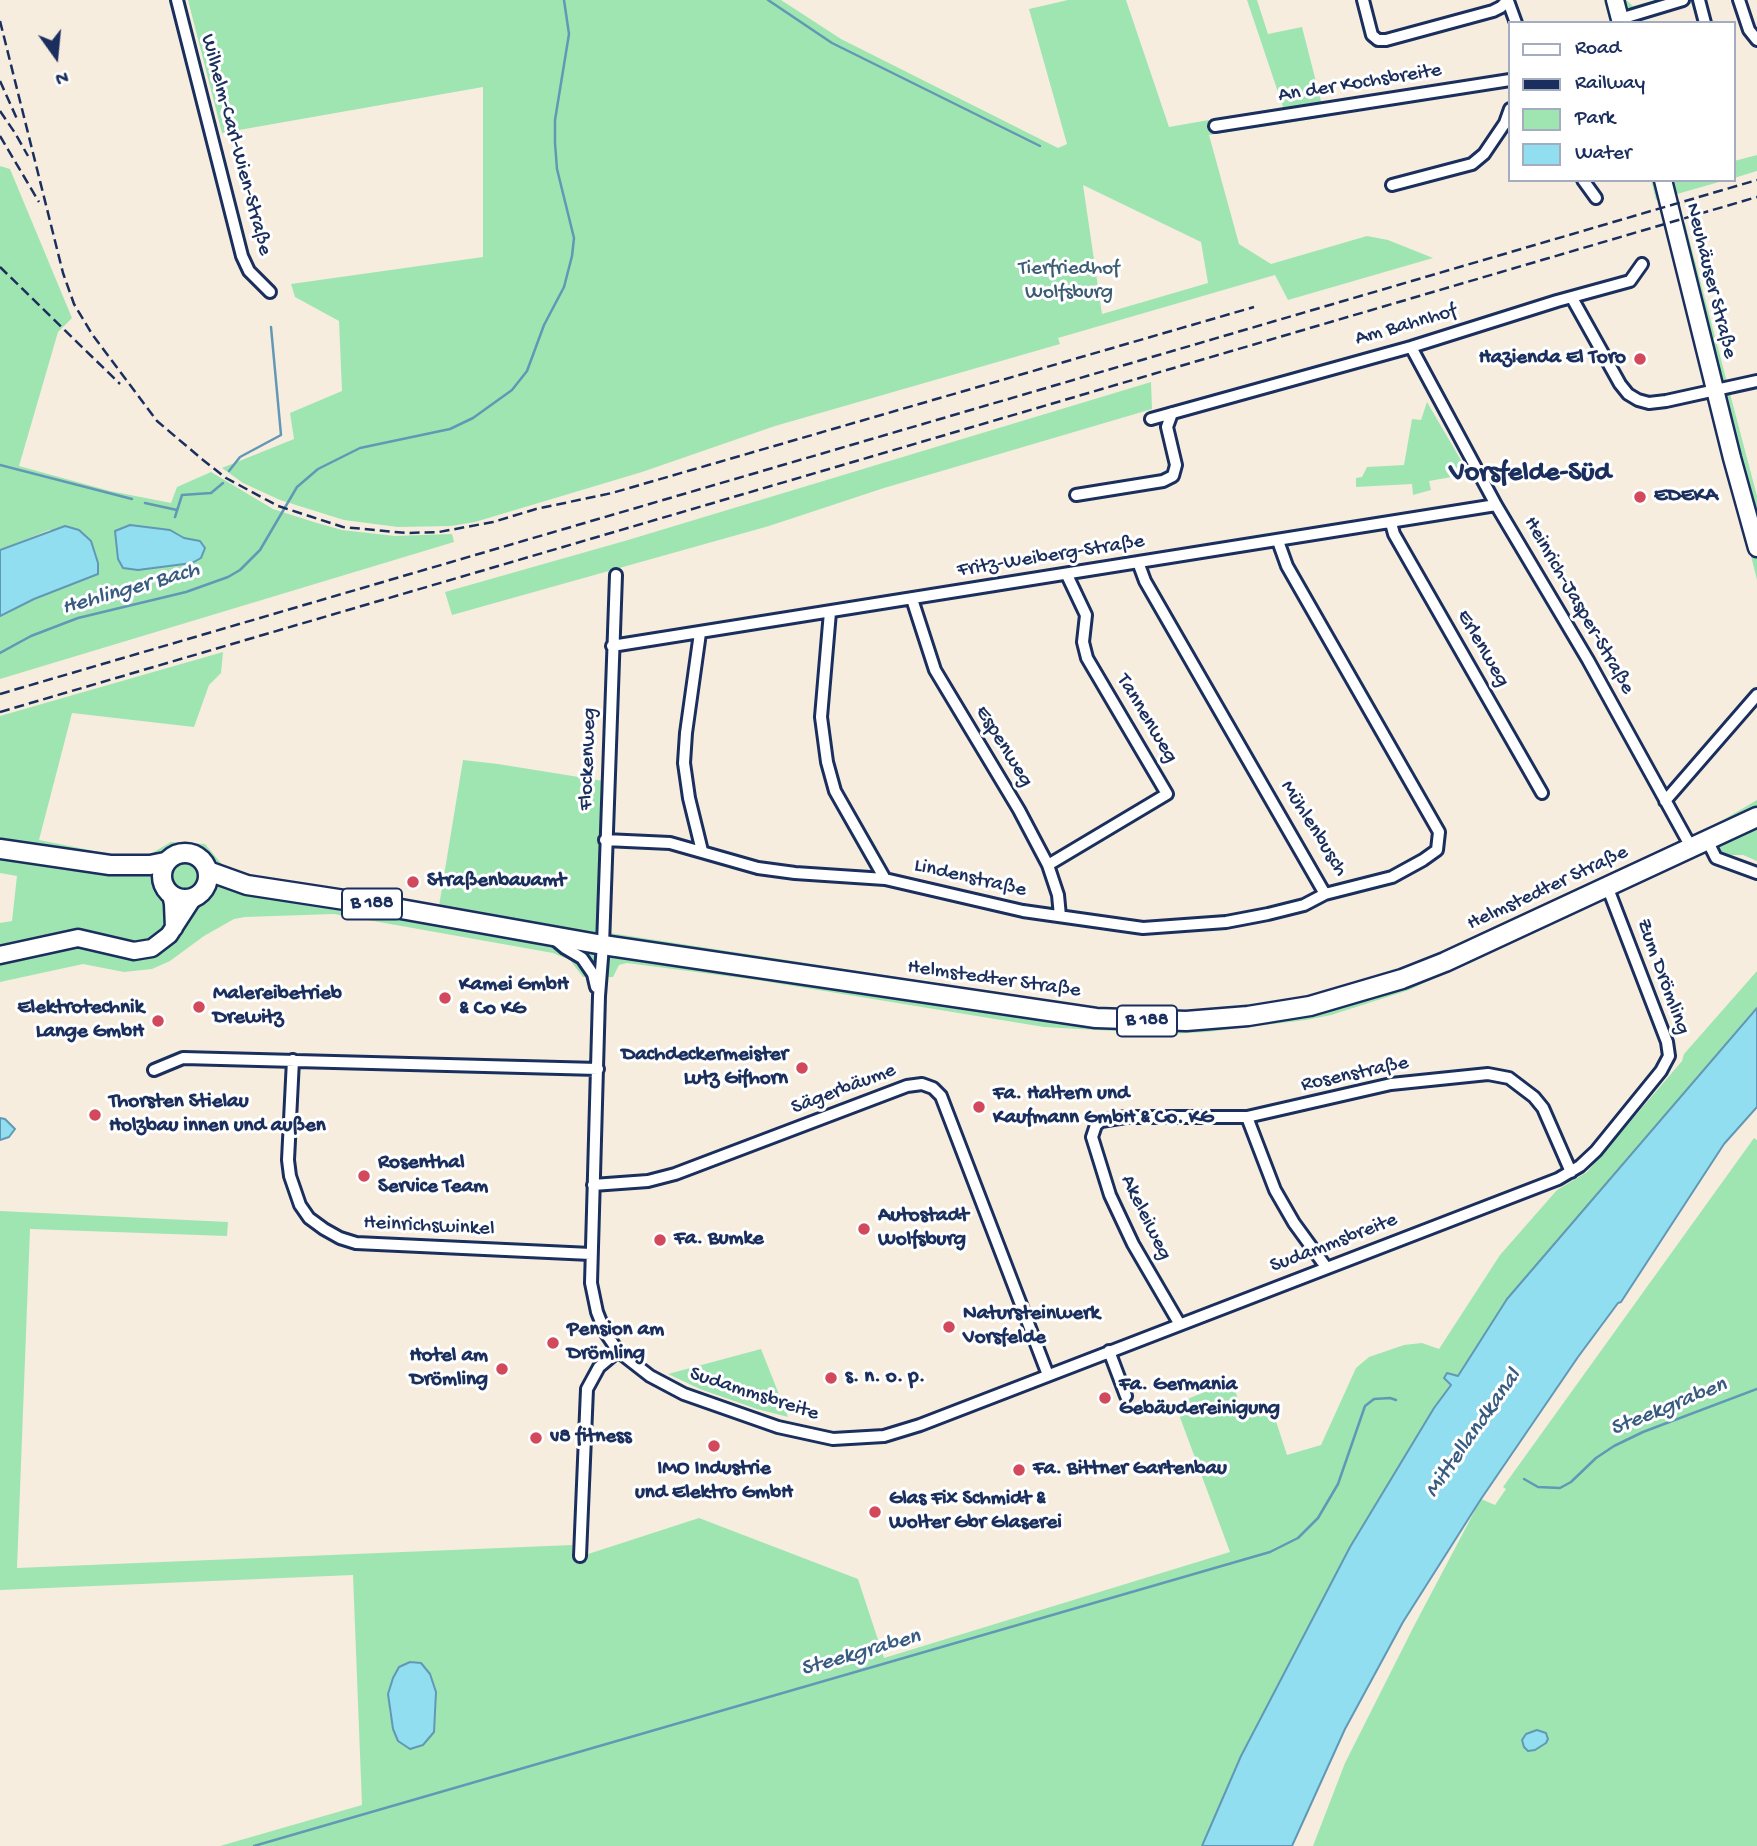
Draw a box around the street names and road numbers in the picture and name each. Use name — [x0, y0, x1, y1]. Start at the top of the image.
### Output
street label: Wilhelm-Carl-Wien-Straße — [193, 32, 277, 258]
street label: An der Kochsbreite — [1277, 59, 1443, 109]
street label: Neuhäuser Straße — [1679, 201, 1741, 361]
street label: Am Bahnhof — [1352, 299, 1460, 353]
street label: Heinrich-Jasper-Straße — [1517, 513, 1639, 699]
street label: Fritz-Weiberg-Straße — [956, 530, 1146, 584]
street label: Erlenweg — [1450, 606, 1514, 692]
street label: Tannenweg — [1110, 670, 1182, 768]
street label: Espenweg — [968, 702, 1038, 792]
street label: Flockenweg — [575, 707, 603, 811]
street label: Mühlenbusch — [1274, 776, 1352, 882]
street label: Helmstedter Straße — [1464, 841, 1632, 937]
street label: Lindenstraße — [911, 854, 1029, 904]
road number: B 188 — [342, 888, 402, 920]
street label: Zum Drömling — [1629, 916, 1695, 1038]
street label: Helmstedter Straße — [906, 955, 1082, 1005]
road number: B 188 — [1117, 1006, 1177, 1036]
street label: Rosenstraße — [1299, 1051, 1411, 1099]
street label: Sägerbäume — [788, 1059, 900, 1121]
street label: Akeleiweg — [1114, 1171, 1176, 1265]
street label: Sudammsbreite — [1267, 1208, 1401, 1280]
street label: Heinrichswinkel — [363, 1211, 495, 1243]
street label: Sudammsbreite — [686, 1362, 822, 1428]

